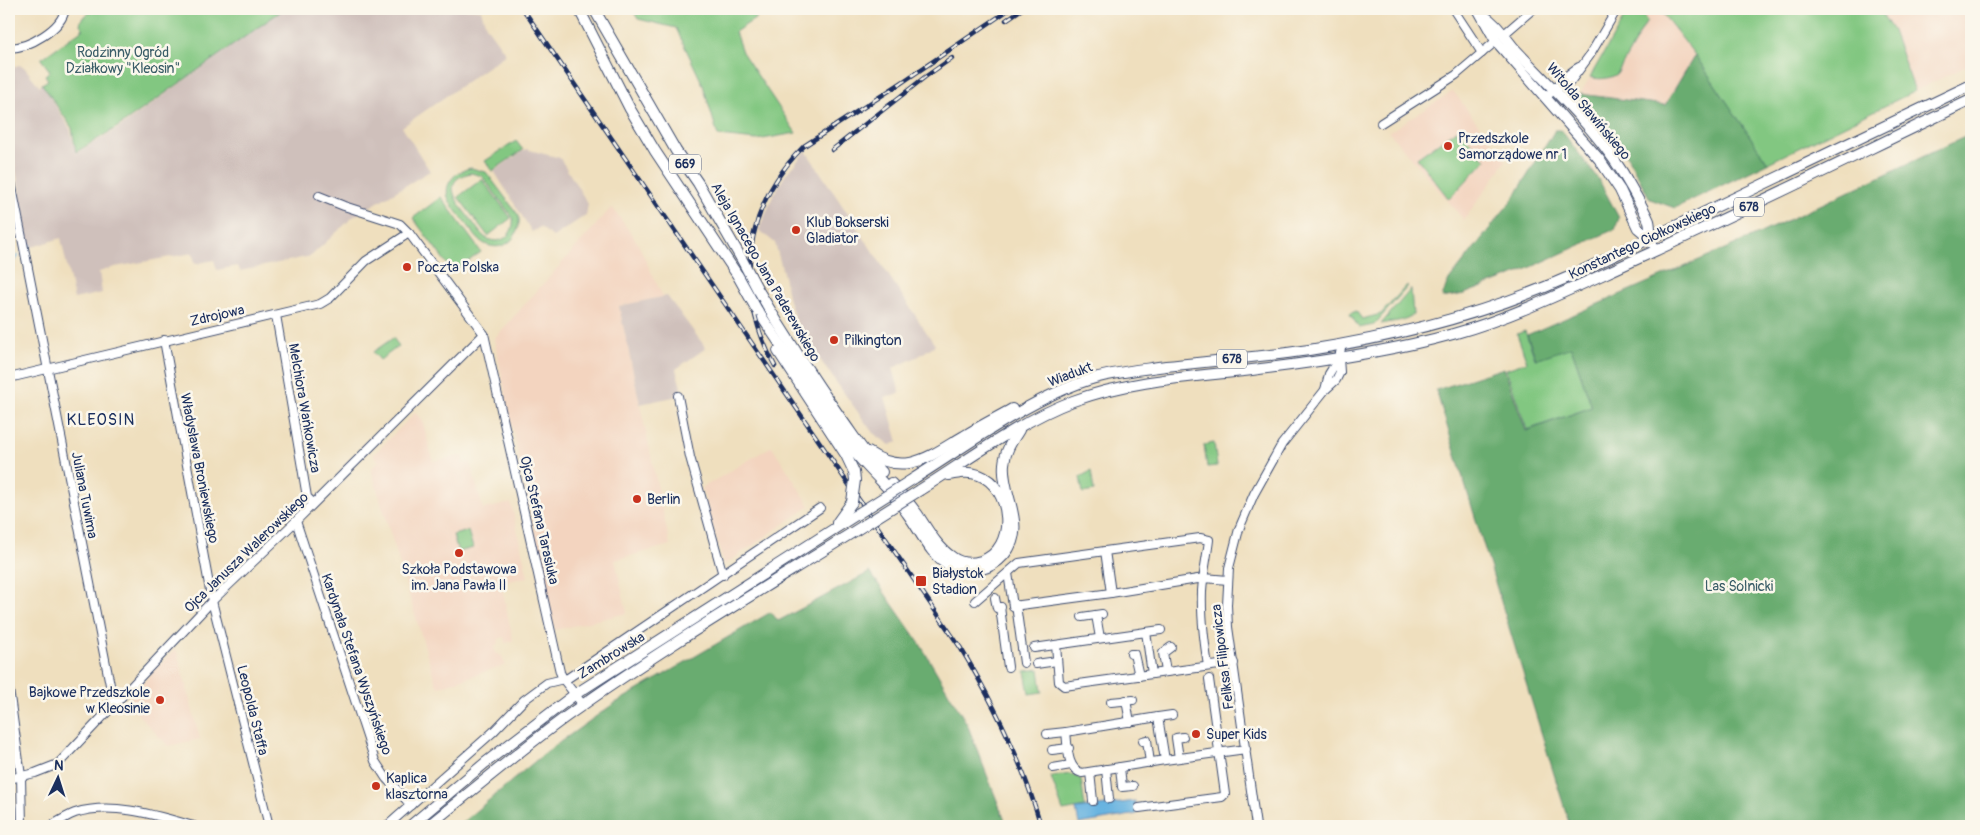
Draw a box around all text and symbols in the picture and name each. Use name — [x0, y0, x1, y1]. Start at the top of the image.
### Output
park label: Rodzinny Ogród Działkowy "Kleosin" — [66, 44, 180, 77]
street label: Witolda Sławińskiego — [1543, 59, 1634, 164]
place label: Przedszkole Samorządowe nr 1 — [1458, 130, 1567, 163]
marker: Przedszkole Samorządowe nr 1 — [1442, 140, 1454, 152]
road number: 669 — [669, 154, 701, 173]
street label: Aleja Ignacego Jana Paderewskiego — [707, 180, 824, 365]
road number: 678 — [1734, 198, 1764, 216]
street label: Konstantego Ciołkowskiego — [1566, 200, 1719, 283]
place label: Klub Bokserski Gladiator — [806, 214, 889, 247]
marker: Klub Bokserski Gladiator — [790, 224, 802, 236]
place label: Poczta Polska — [417, 259, 499, 276]
marker: Poczta Polska — [401, 261, 413, 273]
street label: Zdrojowa — [188, 301, 246, 330]
place label: Pilkington — [844, 332, 902, 349]
marker: Pilkington — [828, 334, 840, 346]
street label: Melchiora Wańkowicza — [285, 342, 324, 474]
road number: 678 — [1217, 349, 1247, 368]
street label: Wiadukt — [1046, 358, 1095, 391]
street label: Władysława Broniewskiego — [177, 391, 223, 545]
district label: KLEOSIN — [67, 410, 135, 430]
street label: Juliana Tuwima — [68, 450, 101, 540]
street label: Ojca Stefana Tarasiuka — [516, 454, 563, 586]
street label: Ojca Janusza Walerowskiego — [181, 488, 312, 616]
place label: Berlin — [647, 491, 681, 508]
marker: Berlin — [631, 493, 643, 505]
marker: Szkoła Podstawowa im. Jana Pawła II — [453, 547, 465, 559]
place label: Szkoła Podstawowa im. Jana Pawła II — [401, 561, 517, 594]
place label: Białystok Stadion — [932, 565, 984, 598]
street label: Kardynała Stefana Wyszyńskiego — [317, 571, 396, 758]
marker: Białystok Stadion — [914, 574, 928, 588]
park label: Las Solnicki — [1705, 578, 1774, 595]
street label: Feliksa Filipowicza — [1208, 603, 1237, 711]
street label: Zambrowska — [575, 628, 648, 683]
street label: Leopolda Staffa — [233, 663, 272, 757]
place label: Bajkowe Przedszkole w Kleosinie — [29, 684, 150, 717]
marker: Bajkowe Przedszkole w Kleosinie — [154, 694, 166, 706]
place label: Super Kids — [1206, 726, 1268, 743]
marker: Super Kids — [1190, 728, 1202, 740]
north arrow — [32, 752, 82, 802]
text: N — [54, 757, 64, 774]
place label: Kaplica klasztorna — [386, 770, 448, 803]
marker: Kaplica klasztorna — [370, 780, 382, 792]

